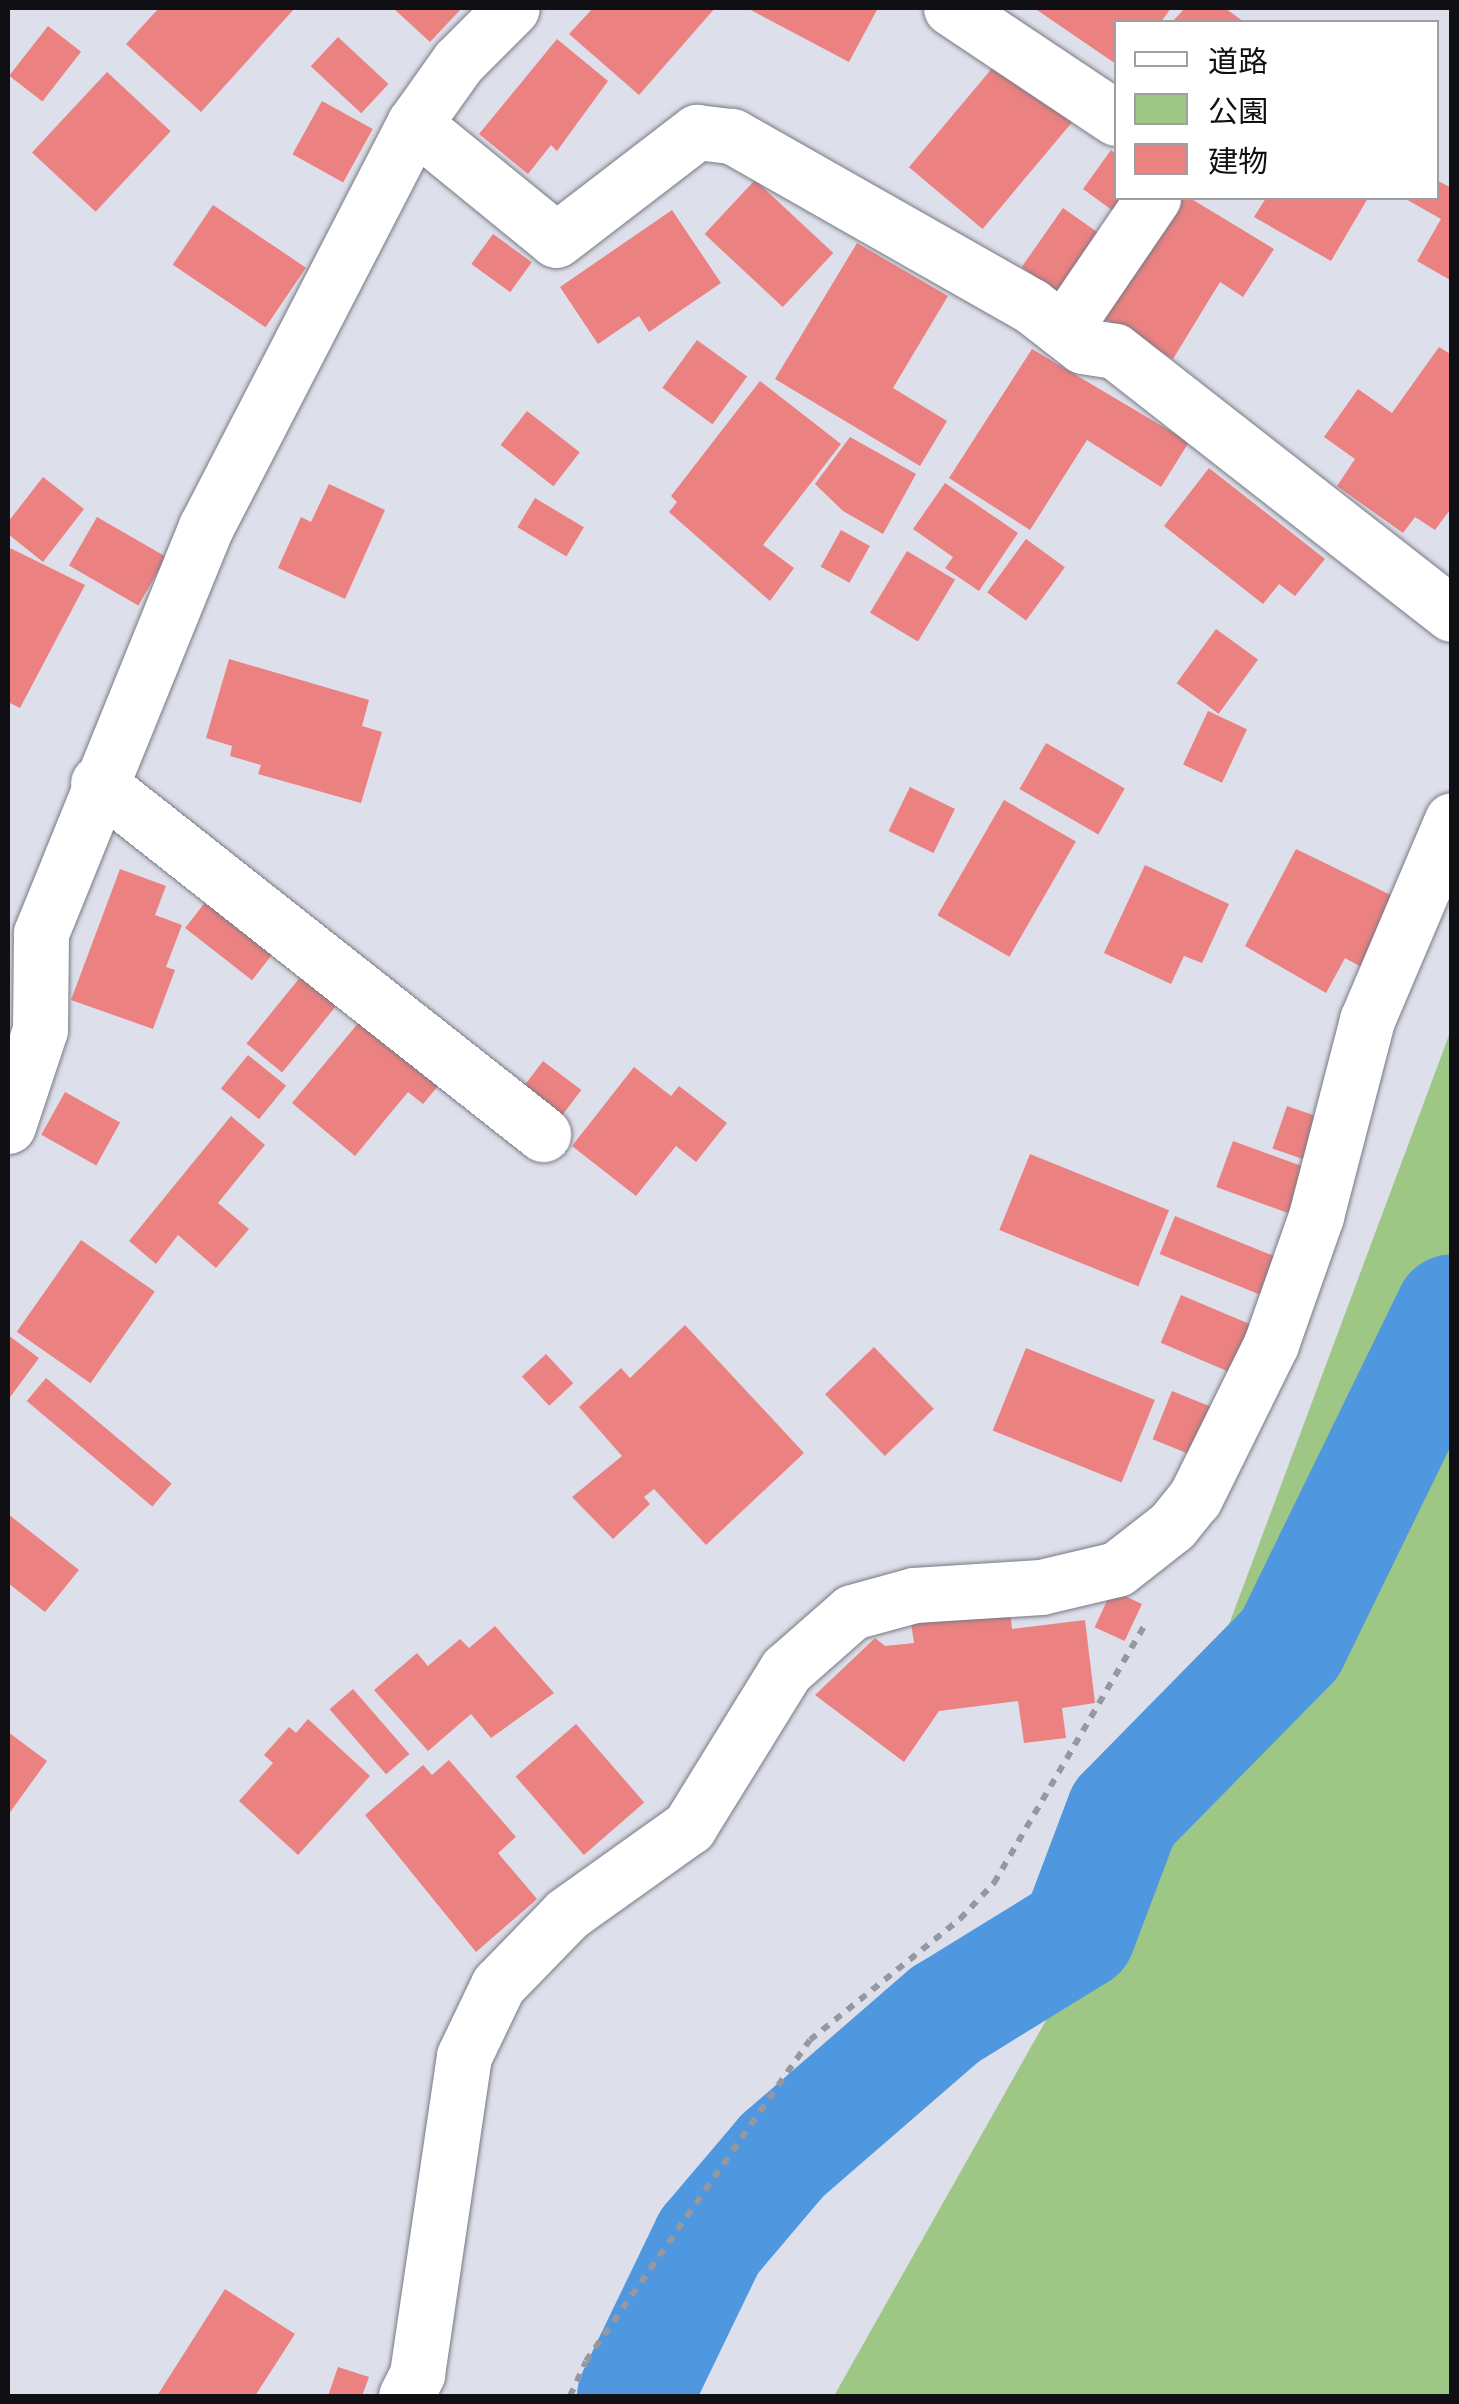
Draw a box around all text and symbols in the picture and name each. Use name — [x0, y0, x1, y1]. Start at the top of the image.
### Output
legend — [1114, 20, 1439, 200]
text: 道路 — [1208, 42, 1268, 78]
text: 公園 — [1208, 92, 1268, 128]
text: 建物 — [1208, 142, 1268, 178]

